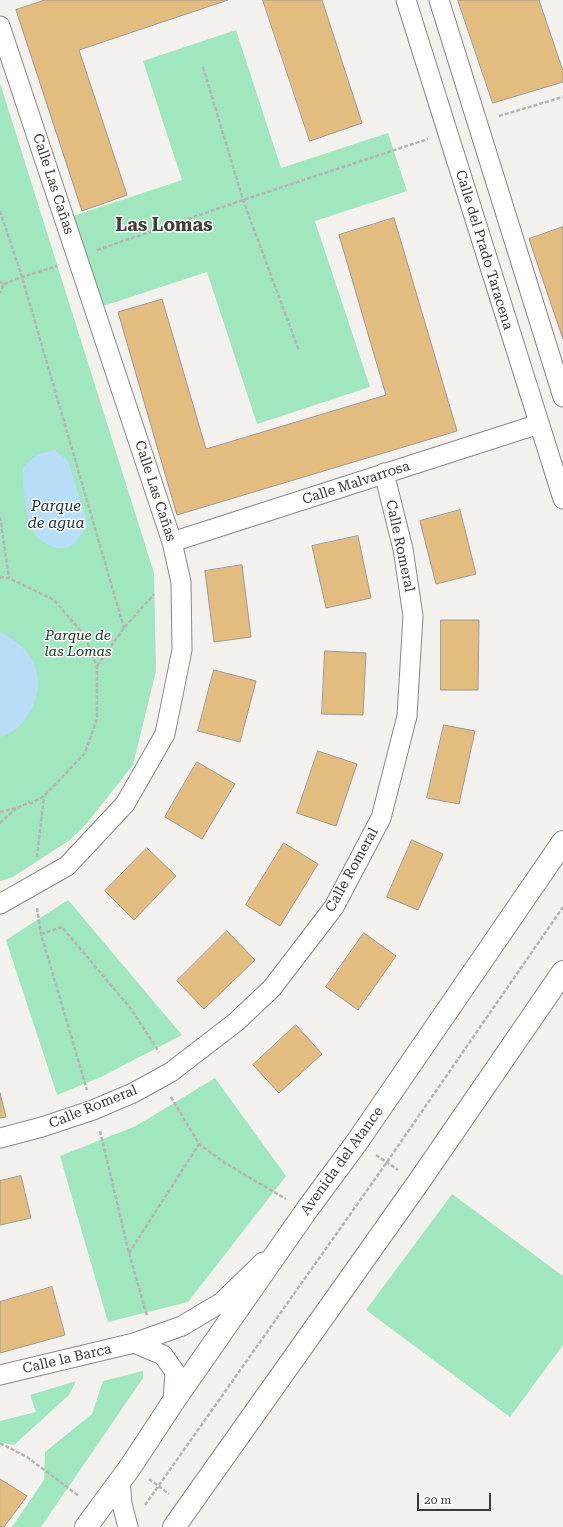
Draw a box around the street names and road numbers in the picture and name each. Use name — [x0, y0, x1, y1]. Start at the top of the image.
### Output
street label: Calle Las Cañas — [29, 131, 77, 237]
street label: Calle del Prado Taracena — [452, 168, 516, 332]
street label: Calle Las Cañas — [131, 438, 179, 544]
street label: Calle Malvarrosa — [300, 458, 412, 508]
street label: Calle Romeral — [382, 498, 418, 594]
street label: Calle Romeral — [322, 825, 382, 915]
street label: Calle Romeral — [46, 1082, 140, 1132]
street label: Avenida del Atance — [297, 1104, 387, 1218]
street label: Calle la Barca — [21, 1341, 113, 1377]

